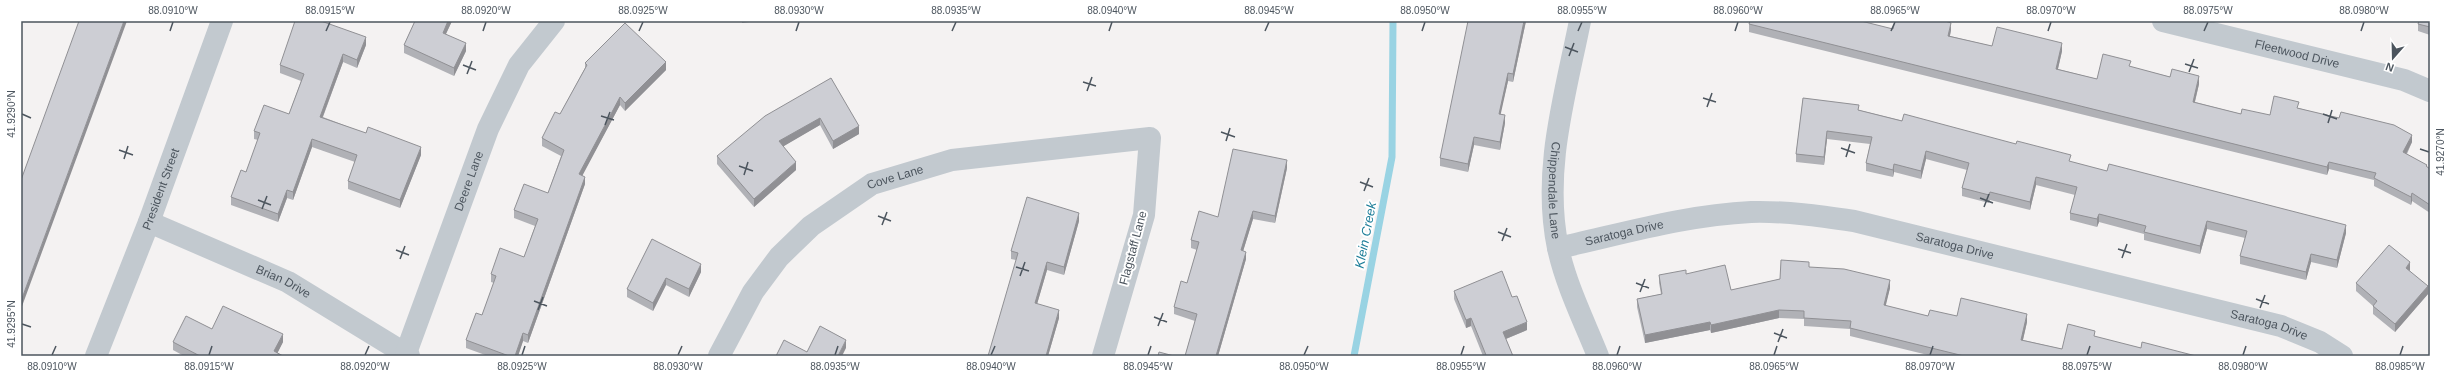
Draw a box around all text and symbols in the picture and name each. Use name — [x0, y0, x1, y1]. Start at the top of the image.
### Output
text: 88.0910°W — [148, 5, 198, 16]
text: 88.0915°W — [305, 5, 355, 16]
text: 88.0920°W — [461, 5, 511, 16]
text: 88.0925°W — [618, 5, 668, 16]
text: 88.0930°W — [774, 5, 824, 16]
text: 88.0935°W — [931, 5, 981, 16]
text: 88.0940°W — [1087, 5, 1137, 16]
text: 88.0945°W — [1244, 5, 1294, 16]
text: 88.0950°W — [1400, 5, 1450, 16]
text: 88.0955°W — [1557, 5, 1607, 16]
text: 88.0960°W — [1713, 5, 1763, 16]
text: 88.0965°W — [1870, 5, 1920, 16]
text: 88.0970°W — [2026, 5, 2076, 16]
text: 88.0975°W — [2183, 5, 2233, 16]
text: 88.0980°W — [2339, 5, 2389, 16]
street label: Fleetwood Drive — [2253, 37, 2341, 71]
north arrow — [2373, 38, 2413, 78]
text: N — [2384, 60, 2395, 74]
text: 41.9290°N — [6, 90, 17, 138]
text: 41.9270°N — [2435, 128, 2446, 176]
street label: Chippendale Lane — [1546, 141, 1563, 240]
street label: President Street — [139, 146, 182, 232]
street label: Deere Lane — [452, 149, 486, 213]
street label: Cove Lane — [864, 162, 925, 192]
water label: Klein Creek — [1352, 199, 1380, 270]
street label: Flagstaff Lane — [1116, 209, 1150, 286]
street label: Saratoga Drive — [1584, 217, 1665, 249]
street label: Saratoga Drive — [1914, 229, 1996, 262]
street label: Brian Drive — [254, 262, 314, 301]
text: 41.9295°N — [6, 300, 17, 348]
street label: Saratoga Drive — [2229, 307, 2310, 343]
text: 88.0910°W — [27, 361, 77, 372]
text: 88.0915°W — [184, 361, 234, 372]
text: 88.0920°W — [340, 361, 390, 372]
text: 88.0925°W — [497, 361, 547, 372]
text: 88.0930°W — [653, 361, 703, 372]
text: 88.0935°W — [810, 361, 860, 372]
text: 88.0940°W — [966, 361, 1016, 372]
text: 88.0945°W — [1123, 361, 1173, 372]
text: 88.0950°W — [1279, 361, 1329, 372]
text: 88.0955°W — [1436, 361, 1486, 372]
text: 88.0960°W — [1592, 361, 1642, 372]
text: 88.0965°W — [1749, 361, 1799, 372]
text: 88.0970°W — [1905, 361, 1955, 372]
text: 88.0975°W — [2062, 361, 2112, 372]
text: 88.0980°W — [2218, 361, 2268, 372]
text: 88.0985°W — [2375, 361, 2425, 372]

